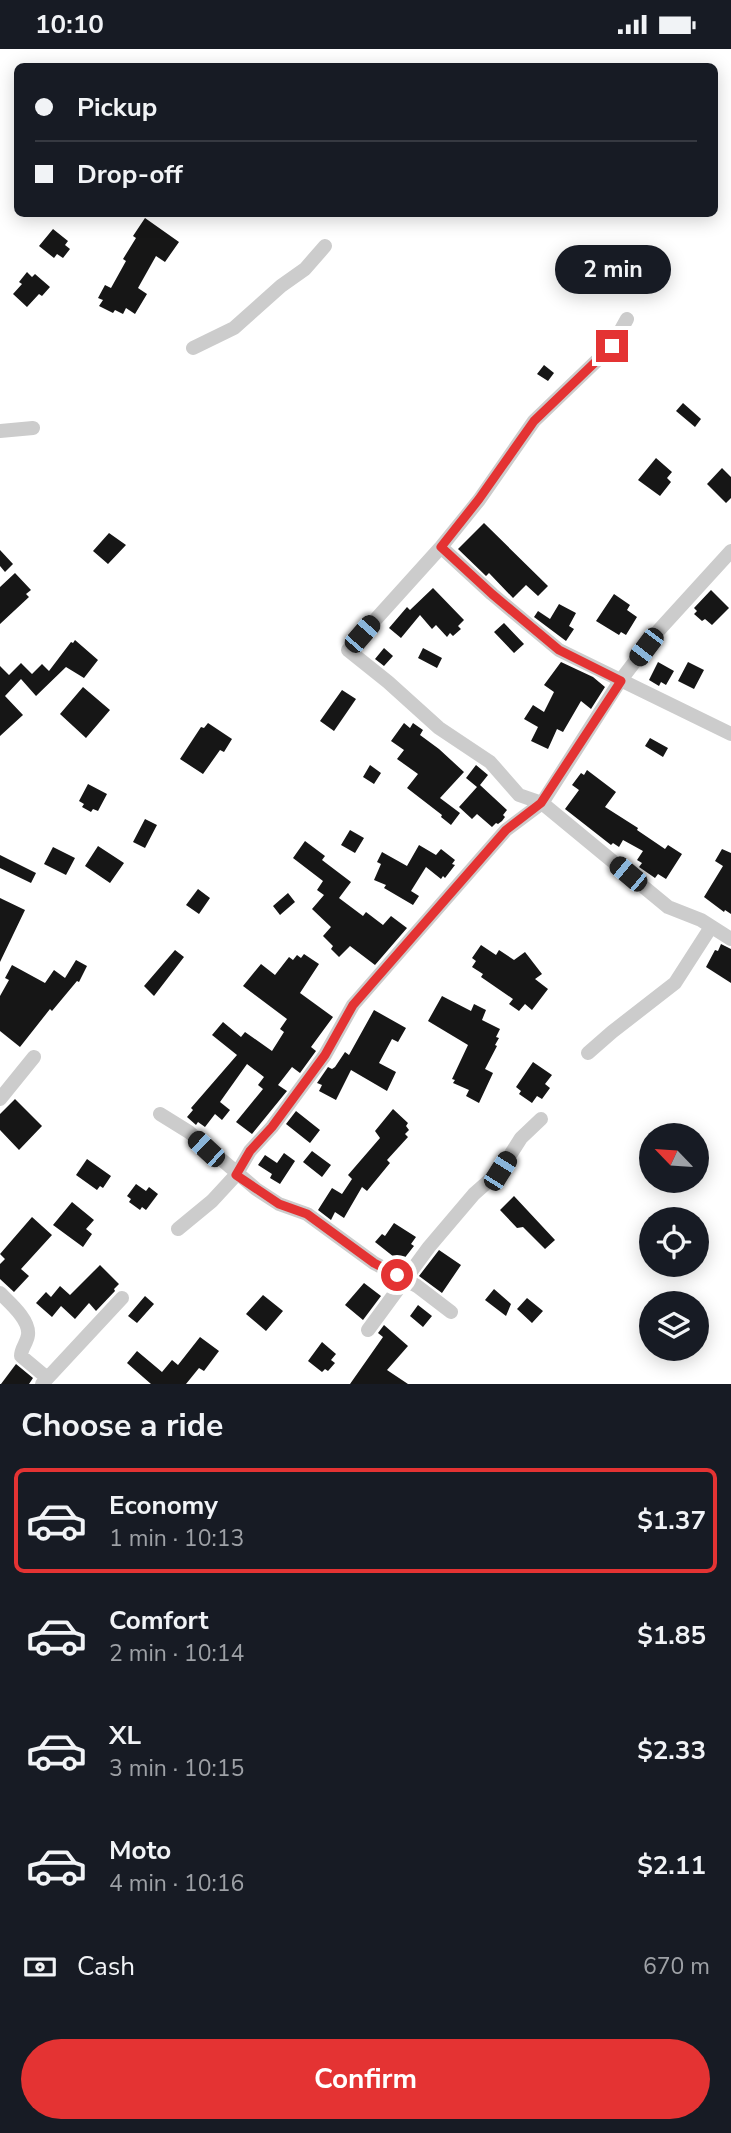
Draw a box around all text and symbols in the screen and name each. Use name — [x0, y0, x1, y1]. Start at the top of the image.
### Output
text: 10:10 — [35, 7, 104, 42]
text: Pickup — [77, 90, 157, 125]
text: Drop-off — [77, 157, 183, 192]
callout: 2 min — [554, 245, 670, 293]
text: 2 min — [583, 254, 643, 285]
route end — [596, 330, 628, 362]
car — [341, 611, 384, 657]
car — [625, 624, 668, 670]
car — [606, 852, 651, 896]
north arrow — [639, 1123, 709, 1193]
map controls — [639, 1123, 709, 1361]
car — [184, 1127, 229, 1171]
car — [480, 1148, 521, 1194]
button: locate — [639, 1207, 709, 1277]
route start — [381, 1259, 413, 1291]
button: layers — [639, 1291, 709, 1361]
text: Choose a ride — [21, 1404, 223, 1447]
text: Economy — [109, 1488, 218, 1523]
icon: car — [25, 1489, 88, 1552]
text: $1.37 — [637, 1503, 706, 1538]
text: 1 min · 10:13 — [109, 1523, 244, 1554]
text: Comfort — [109, 1603, 209, 1638]
icon: car — [25, 1604, 88, 1667]
text: $1.85 — [637, 1618, 706, 1653]
text: 2 min · 10:14 — [109, 1638, 244, 1669]
text: XL — [109, 1718, 141, 1753]
icon: car — [25, 1719, 88, 1782]
text: $2.33 — [637, 1733, 706, 1768]
text: 3 min · 10:15 — [109, 1753, 244, 1784]
text: Moto — [109, 1833, 171, 1868]
icon: car — [25, 1834, 88, 1897]
text: $2.11 — [637, 1848, 706, 1883]
text: 4 min · 10:16 — [109, 1868, 244, 1899]
icon: cash — [21, 1948, 59, 1986]
text: Cash — [77, 1949, 135, 1984]
text: 670 m — [643, 1951, 710, 1982]
button: Confirm — [21, 2039, 710, 2119]

